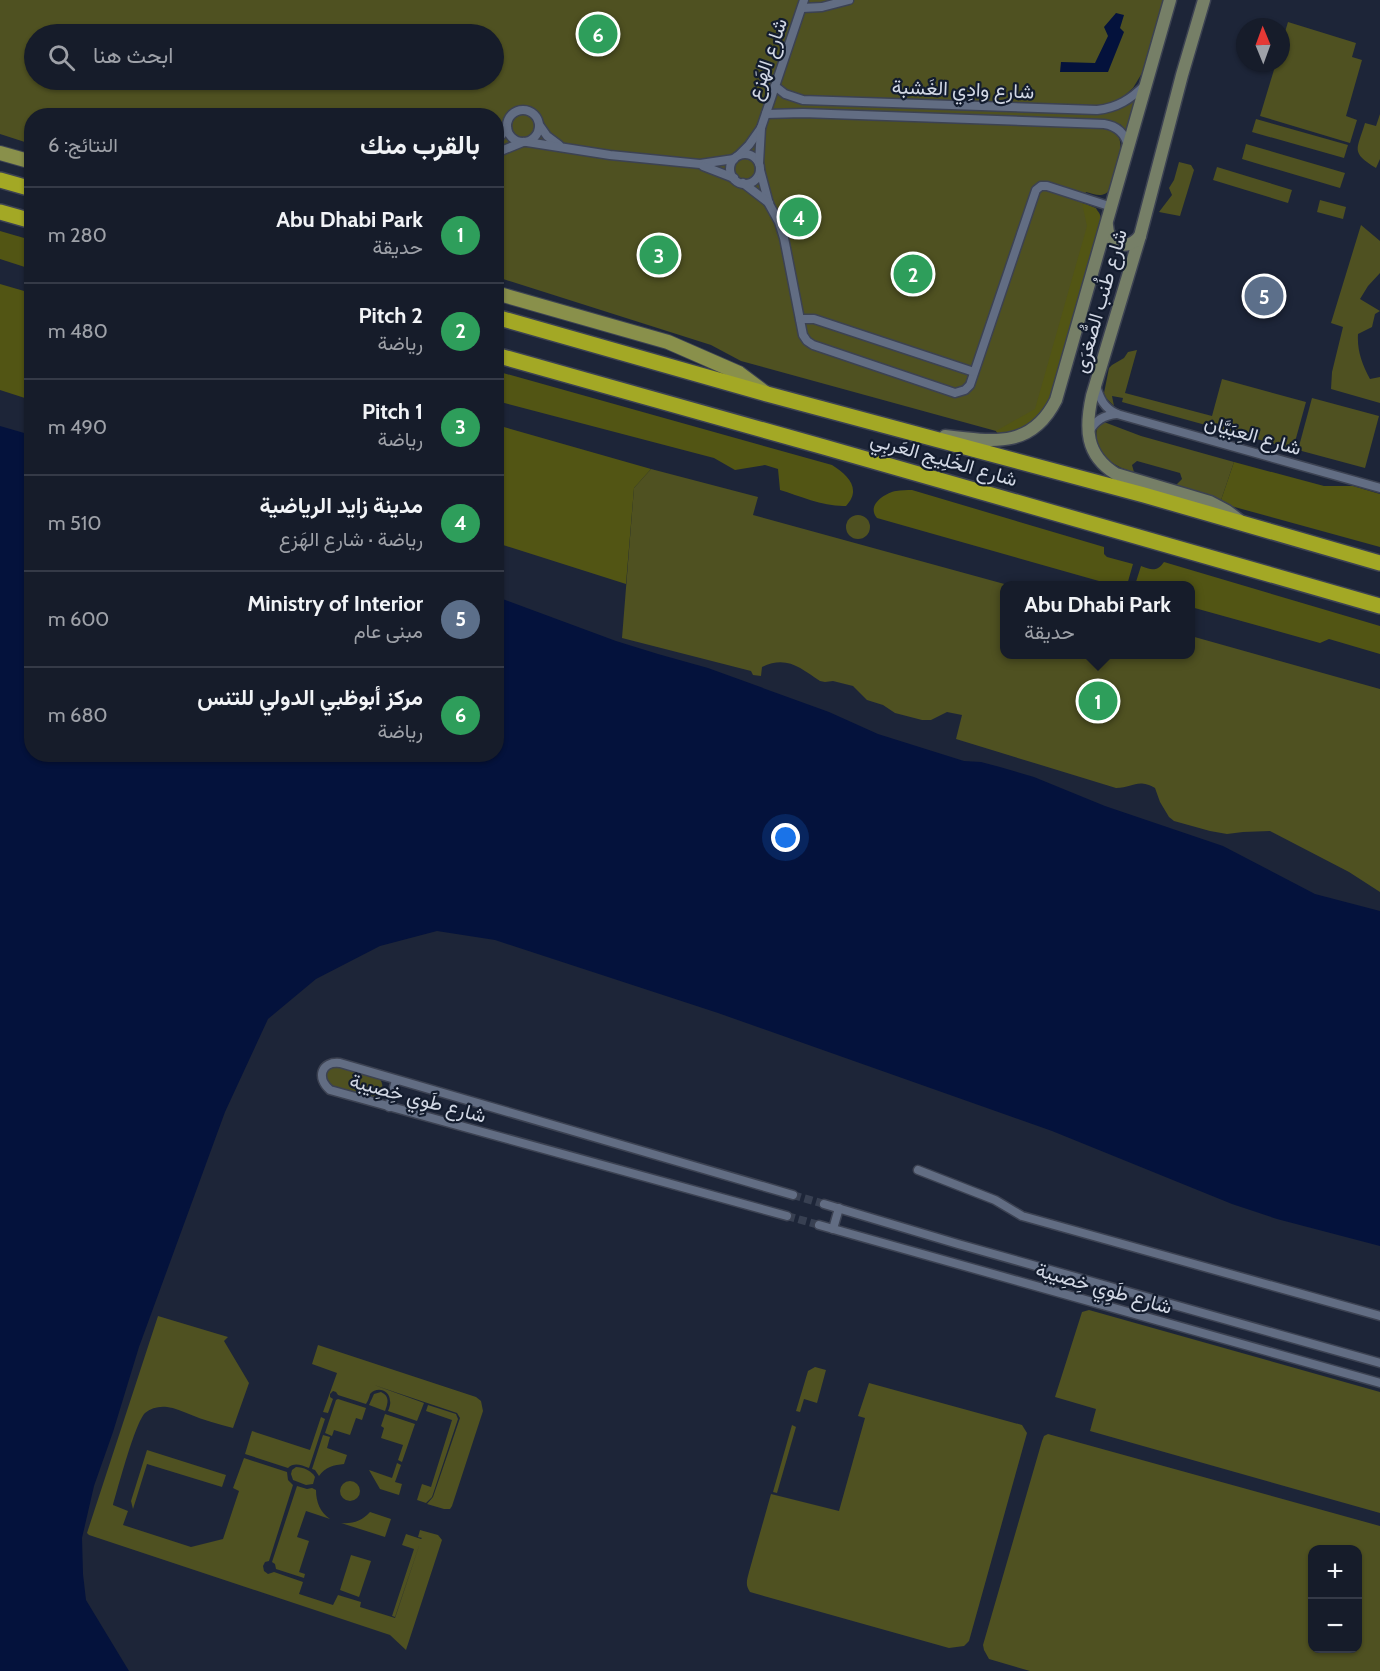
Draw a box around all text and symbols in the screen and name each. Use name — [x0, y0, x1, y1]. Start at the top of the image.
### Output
pin: 6 — [578, 12, 618, 57]
street label: شارع الهَزع — [742, 15, 794, 104]
north arrow — [1236, 18, 1290, 72]
search box — [24, 24, 504, 90]
icon: search — [45, 41, 78, 74]
text: ابحث هنا — [93, 42, 173, 69]
street label: شارع وادِي الغَشبة — [891, 75, 1035, 108]
text: بالقرب منك — [360, 129, 480, 161]
text: النتائج: 6 — [48, 133, 118, 157]
pin: 4 — [780, 194, 818, 240]
text: Abu Dhabi Park — [276, 206, 423, 233]
text: 280 m — [48, 223, 107, 247]
text: 1 — [457, 223, 464, 247]
street label: شارع طُنب الصُّغرَى — [1067, 226, 1134, 376]
pin: 3 — [640, 232, 678, 278]
text: حديقة — [372, 235, 423, 259]
pin: 2 — [894, 252, 932, 296]
pin: 5 — [1244, 274, 1284, 318]
text: Pitch 2 — [358, 302, 423, 329]
text: 480 m — [48, 319, 108, 343]
text: 2 — [455, 319, 466, 343]
text: رياضة — [378, 331, 423, 355]
text: Pitch 1 — [362, 398, 423, 425]
street label: شارع العِبَيَّان — [1201, 410, 1304, 462]
text: 490 m — [48, 415, 107, 439]
text: 3 — [455, 415, 466, 439]
text: رياضة — [378, 427, 423, 451]
street label: شارع الخَلِيج العَربِي — [866, 427, 1020, 496]
text: مدينة زايد الرياضية — [259, 492, 423, 519]
text: 510 m — [48, 511, 101, 535]
text: 4 — [454, 511, 467, 535]
text: رياضة · شارع الهَزع — [279, 527, 423, 551]
popup — [1000, 581, 1195, 659]
text: Ministry of Interior — [247, 590, 423, 617]
text: Abu Dhabi Park — [1024, 591, 1171, 618]
text: 600 m — [48, 607, 109, 631]
text: 5 — [455, 607, 466, 631]
text: مبنى عام — [354, 619, 423, 643]
text: حديقة — [1024, 620, 1075, 644]
pin: 1 — [1078, 678, 1118, 724]
text: مركز أبوظبي الدولي للتنس — [197, 684, 423, 711]
text: 680 m — [48, 703, 108, 727]
text: 6 — [455, 703, 466, 727]
text: رياضة — [378, 719, 423, 743]
your location — [771, 823, 800, 852]
street label: شارع طَوِي خِصِيبة — [346, 1068, 489, 1133]
street label: شارع طَوِي خِصِيبة — [1032, 1257, 1175, 1324]
map controls — [1308, 1545, 1362, 1653]
button: + — [1308, 1545, 1362, 1599]
button: − — [1308, 1599, 1362, 1653]

